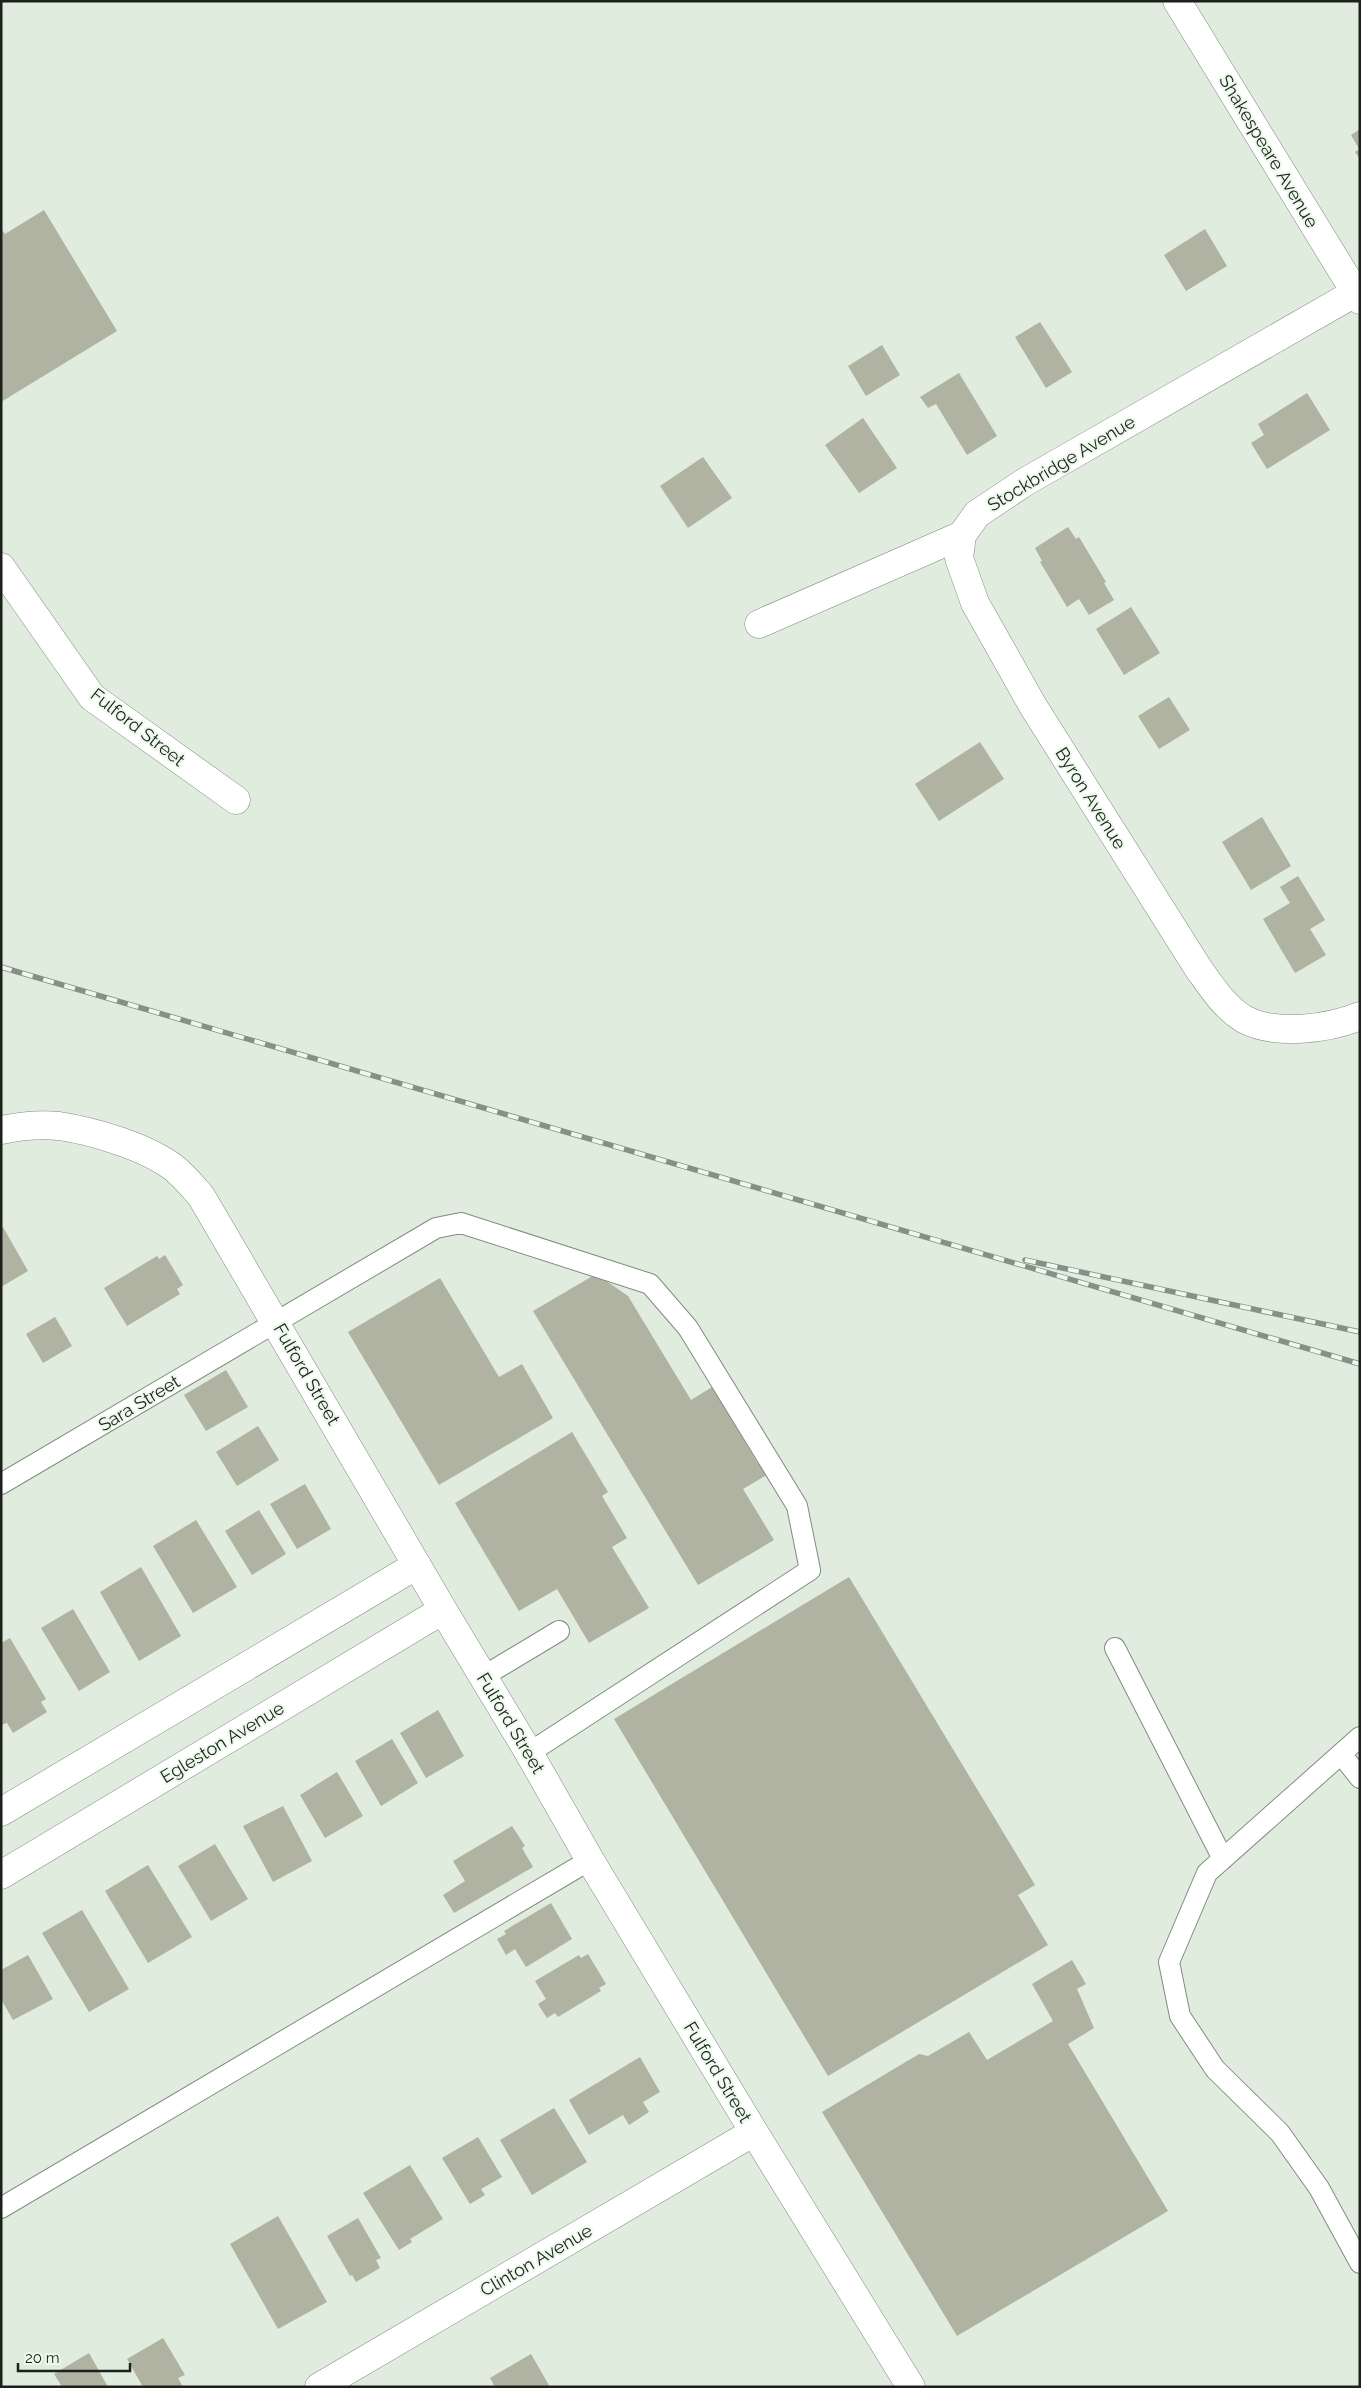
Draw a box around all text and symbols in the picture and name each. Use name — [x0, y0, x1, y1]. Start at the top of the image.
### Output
street label: Shakespeare Avenue — [1215, 71, 1323, 232]
street label: Stockbridge Avenue — [984, 410, 1139, 515]
street label: Fulford Street — [87, 684, 189, 770]
street label: Byron Avenue — [1051, 743, 1131, 853]
street label: Fulford Street — [269, 1320, 345, 1428]
street label: Sara Street — [94, 1370, 184, 1436]
street label: Fulford Street — [473, 1669, 549, 1777]
street label: Egleston Avenue — [156, 1697, 288, 1787]
street label: Fulford Street — [680, 2018, 756, 2126]
street label: Clinton Avenue — [476, 2219, 596, 2301]
scale bar — [18, 2340, 130, 2372]
text: 20 m — [25, 2349, 60, 2367]

